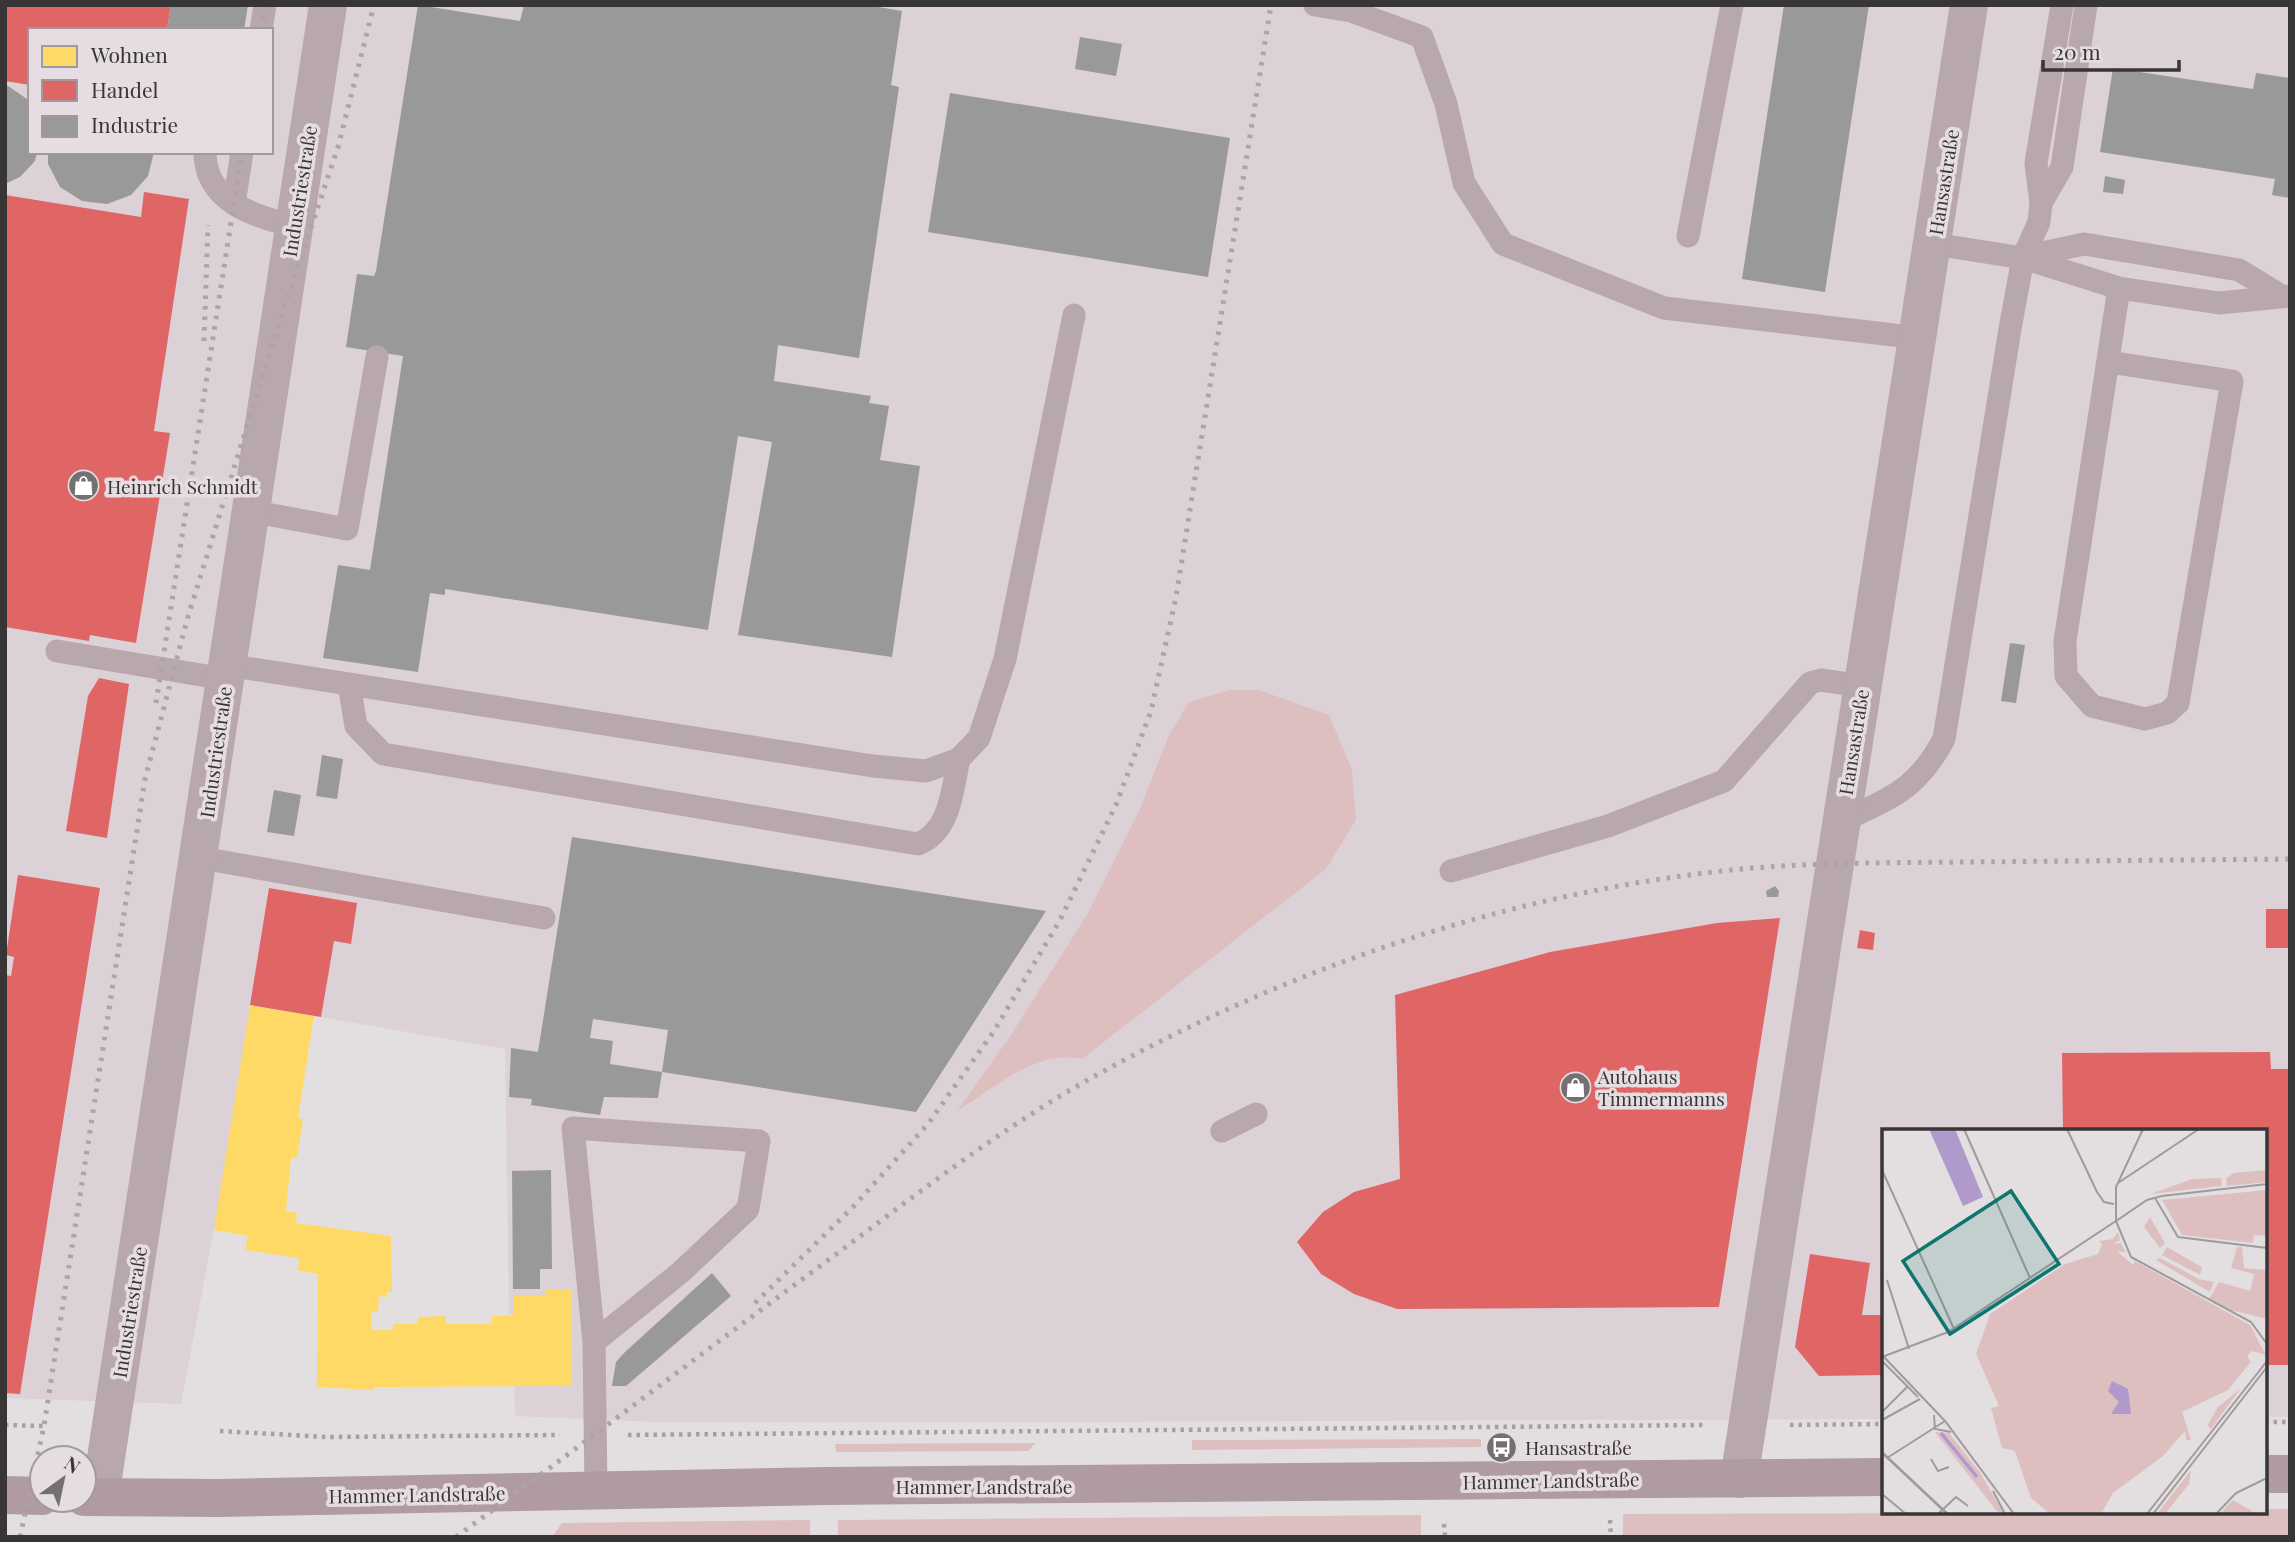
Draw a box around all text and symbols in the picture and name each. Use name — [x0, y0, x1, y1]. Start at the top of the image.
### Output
legend — [28, 28, 273, 154]
scale bar — [2043, 28, 2180, 72]
text: 20 m — [2054, 37, 2101, 65]
text: Wohnen — [90, 40, 168, 68]
text: Handel — [91, 75, 159, 103]
text: Industrie — [91, 110, 178, 138]
street label: Industriestraße — [276, 123, 322, 259]
street label: Hansastraße — [1922, 127, 1964, 237]
shop icon: Heinrich Schmidt — [67, 469, 101, 503]
place label: Heinrich Schmidt — [107, 473, 258, 499]
street label: Industriestraße — [193, 685, 237, 819]
street label: Hansastraße — [1832, 687, 1874, 797]
place label: Autohaus Timmermanns — [1597, 1063, 1725, 1111]
shop icon: Autohaus Timmermanns — [1558, 1070, 1592, 1104]
inset map — [1882, 1129, 2267, 1514]
street label: Industriestraße — [106, 1244, 152, 1380]
bus stop icon: Hansastraße — [1485, 1430, 1519, 1464]
place label: Hansastraße — [1525, 1434, 1632, 1460]
north arrow — [28, 1444, 98, 1514]
text: N — [60, 1449, 86, 1479]
street label: Hammer Landstraße — [1462, 1465, 1640, 1495]
street label: Hammer Landstraße — [896, 1473, 1072, 1499]
street label: Hammer Landstraße — [328, 1479, 506, 1509]

